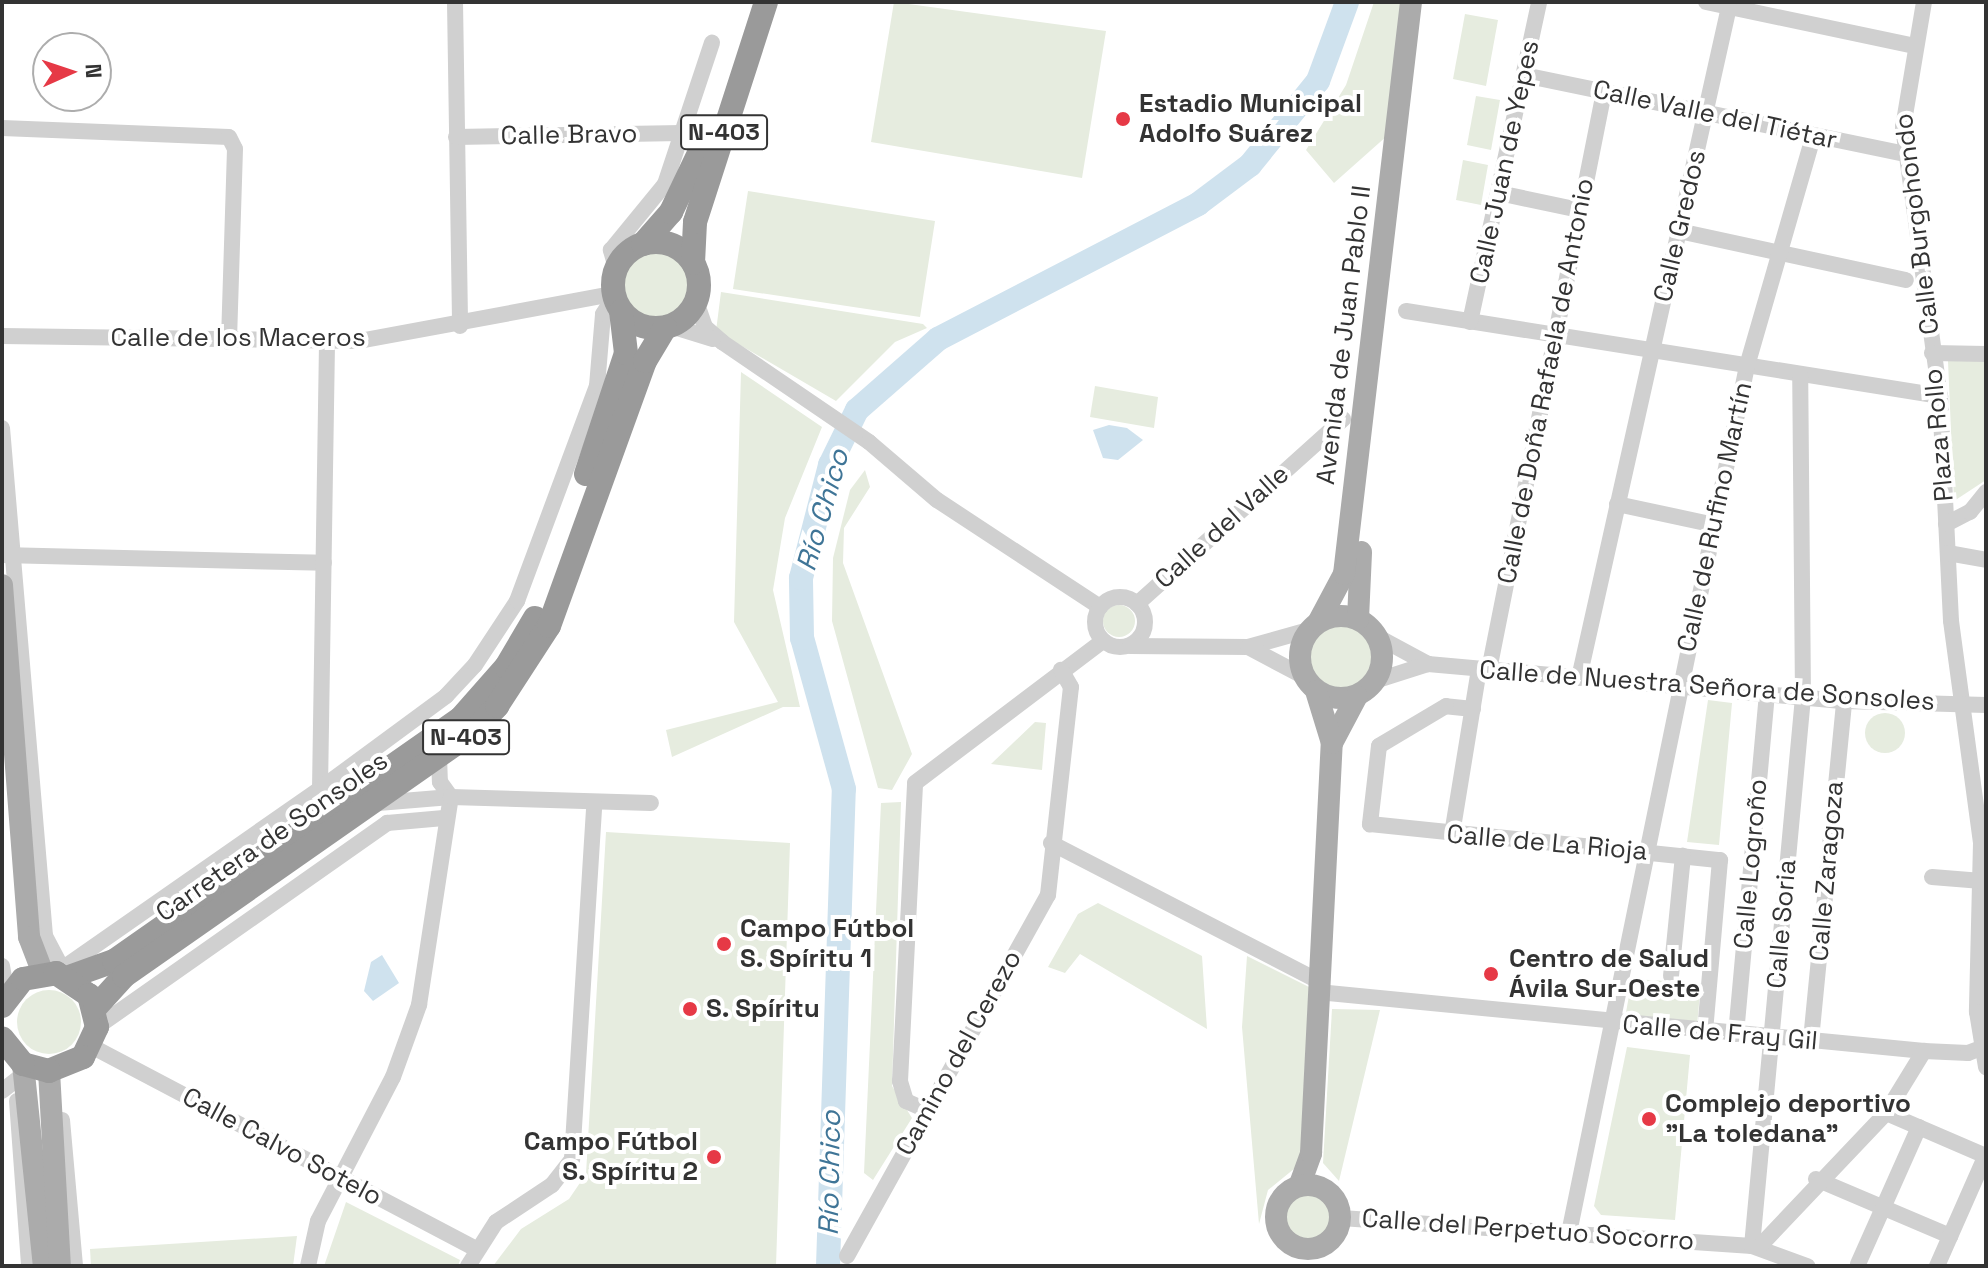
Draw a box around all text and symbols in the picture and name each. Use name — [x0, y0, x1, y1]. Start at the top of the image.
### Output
north arrow — [32, 32, 112, 112]
street label: Calle Juan de Yepes — [1464, 37, 1546, 287]
text: N — [80, 63, 108, 79]
street label: Calle Valle del Tiétar — [1590, 74, 1840, 156]
place label: Estadio Municipal Adolfo Suárez — [1139, 88, 1362, 150]
marker: Estadio Municipal Adolfo Suárez — [1114, 110, 1132, 128]
road number: N-403 — [680, 112, 768, 152]
street label: Calle Burgohondo — [1888, 112, 1946, 336]
street label: Calle Bravo — [500, 118, 638, 152]
street label: Calle Gredos — [1647, 147, 1713, 305]
street label: Calle de Doña Rafaela de Antonio — [1491, 176, 1601, 586]
street label: Avenida de Juan Pablo II — [1310, 184, 1378, 486]
street label: Calle de los Maceros — [110, 322, 366, 354]
street label: Plaza Rollo — [1918, 367, 1960, 503]
street label: Calle de Rufino Martín — [1671, 379, 1759, 655]
water label: Río Chico — [789, 445, 855, 575]
street label: Calle del Valle — [1148, 459, 1296, 595]
street label: Calle de Nuestra Señora de Sonsoles — [1478, 655, 1936, 717]
road number: N-403 — [422, 717, 510, 757]
street label: Carretera de Sonsoles — [150, 745, 394, 929]
street label: Calle Logroño — [1728, 778, 1774, 950]
street label: Calle Zaragoza — [1804, 779, 1850, 963]
street label: Calle de La Rioja — [1445, 819, 1649, 867]
street label: Calle Soria — [1761, 858, 1803, 990]
place label: Campo Fútbol S. Spíritu 1 — [740, 913, 914, 974]
marker: Campo Fútbol S. Spíritu 1 — [715, 935, 733, 953]
place label: Centro de Salud Ávila Sur-Oeste — [1509, 943, 1709, 1004]
street label: Camino del Cerezo — [890, 945, 1028, 1161]
marker: Centro de Salud Ávila Sur-Oeste — [1480, 963, 1502, 985]
place label: S. Spíritu — [706, 993, 820, 1025]
marker: S. Spíritu — [681, 1000, 699, 1018]
street label: Calle de Fray Gil — [1621, 1009, 1819, 1057]
street label: Calle Calvo Sotelo — [177, 1081, 387, 1213]
place label: Complejo deportivo "La toledana" — [1665, 1088, 1911, 1150]
water label: Río Chico — [811, 1110, 847, 1236]
marker: Complejo deportivo "La toledana" — [1640, 1110, 1658, 1128]
place label: Campo Fútbol S. Spíritu 2 — [524, 1126, 698, 1188]
marker: Campo Fútbol S. Spíritu 2 — [705, 1148, 723, 1166]
street label: Calle del Perpetuo Socorro — [1361, 1203, 1695, 1257]

